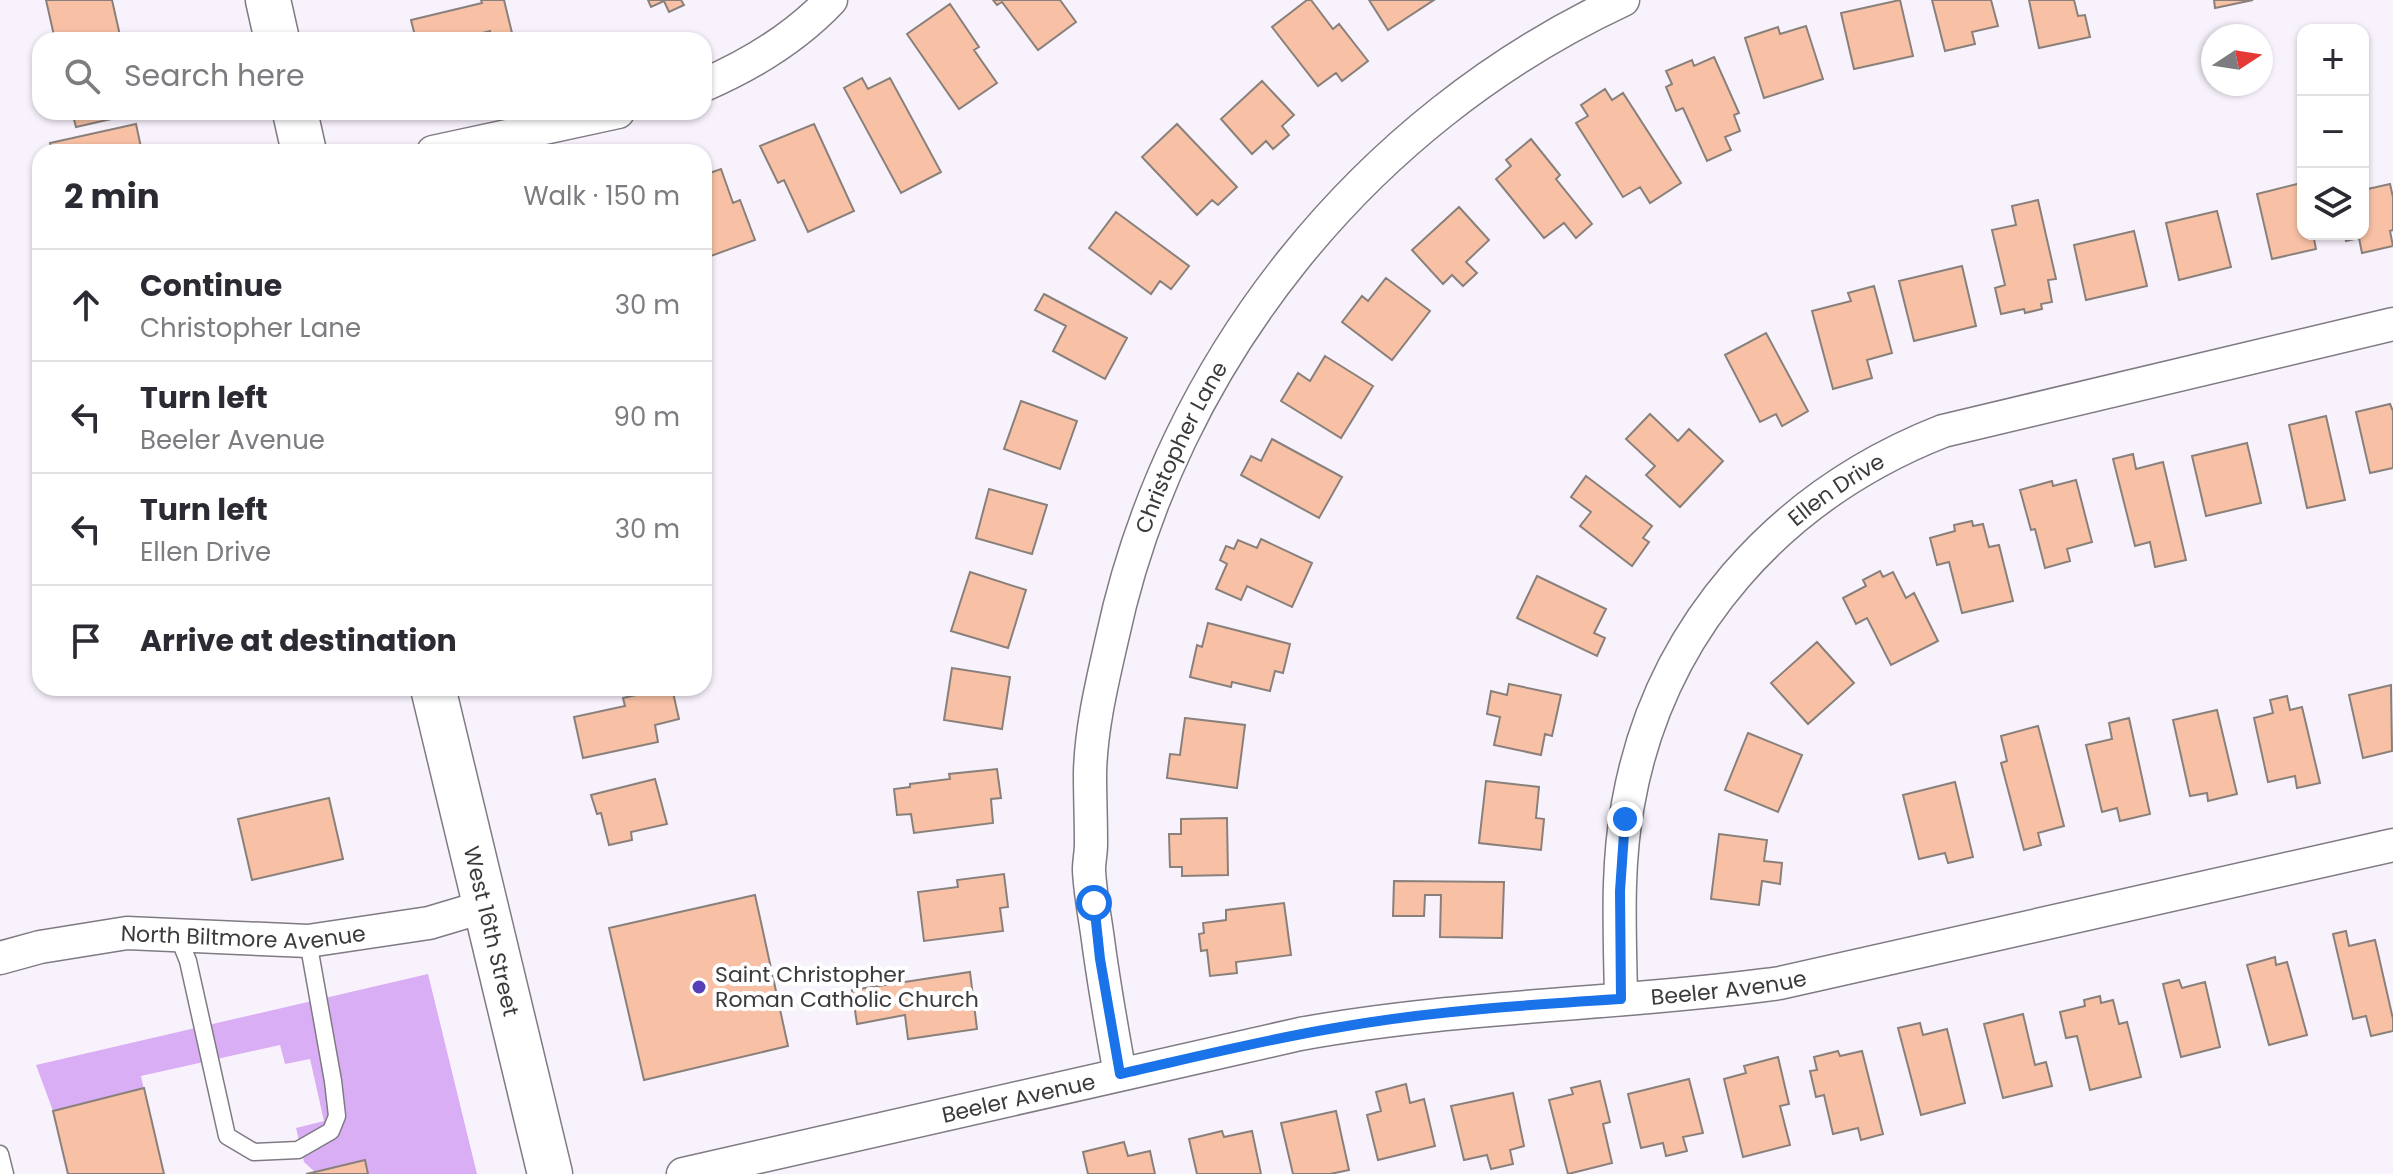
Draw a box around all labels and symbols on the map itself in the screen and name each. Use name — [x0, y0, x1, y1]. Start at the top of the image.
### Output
north arrow — [2201, 24, 2273, 96]
street label: Christopher Lane — [1128, 355, 1235, 538]
street label: Ellen Drive — [1781, 446, 1890, 533]
route end — [1607, 801, 1643, 837]
street label: West 16th Street — [456, 843, 526, 1019]
route start — [1076, 885, 1112, 921]
street label: North Biltmore Avenue — [120, 918, 368, 957]
place label: Saint Christopher Roman Catholic Church — [715, 959, 979, 1015]
street label: Beeler Avenue — [1650, 962, 1810, 1013]
marker: Saint Christopher Roman Catholic Church — [690, 978, 708, 996]
street label: Beeler Avenue — [939, 1066, 1098, 1131]

